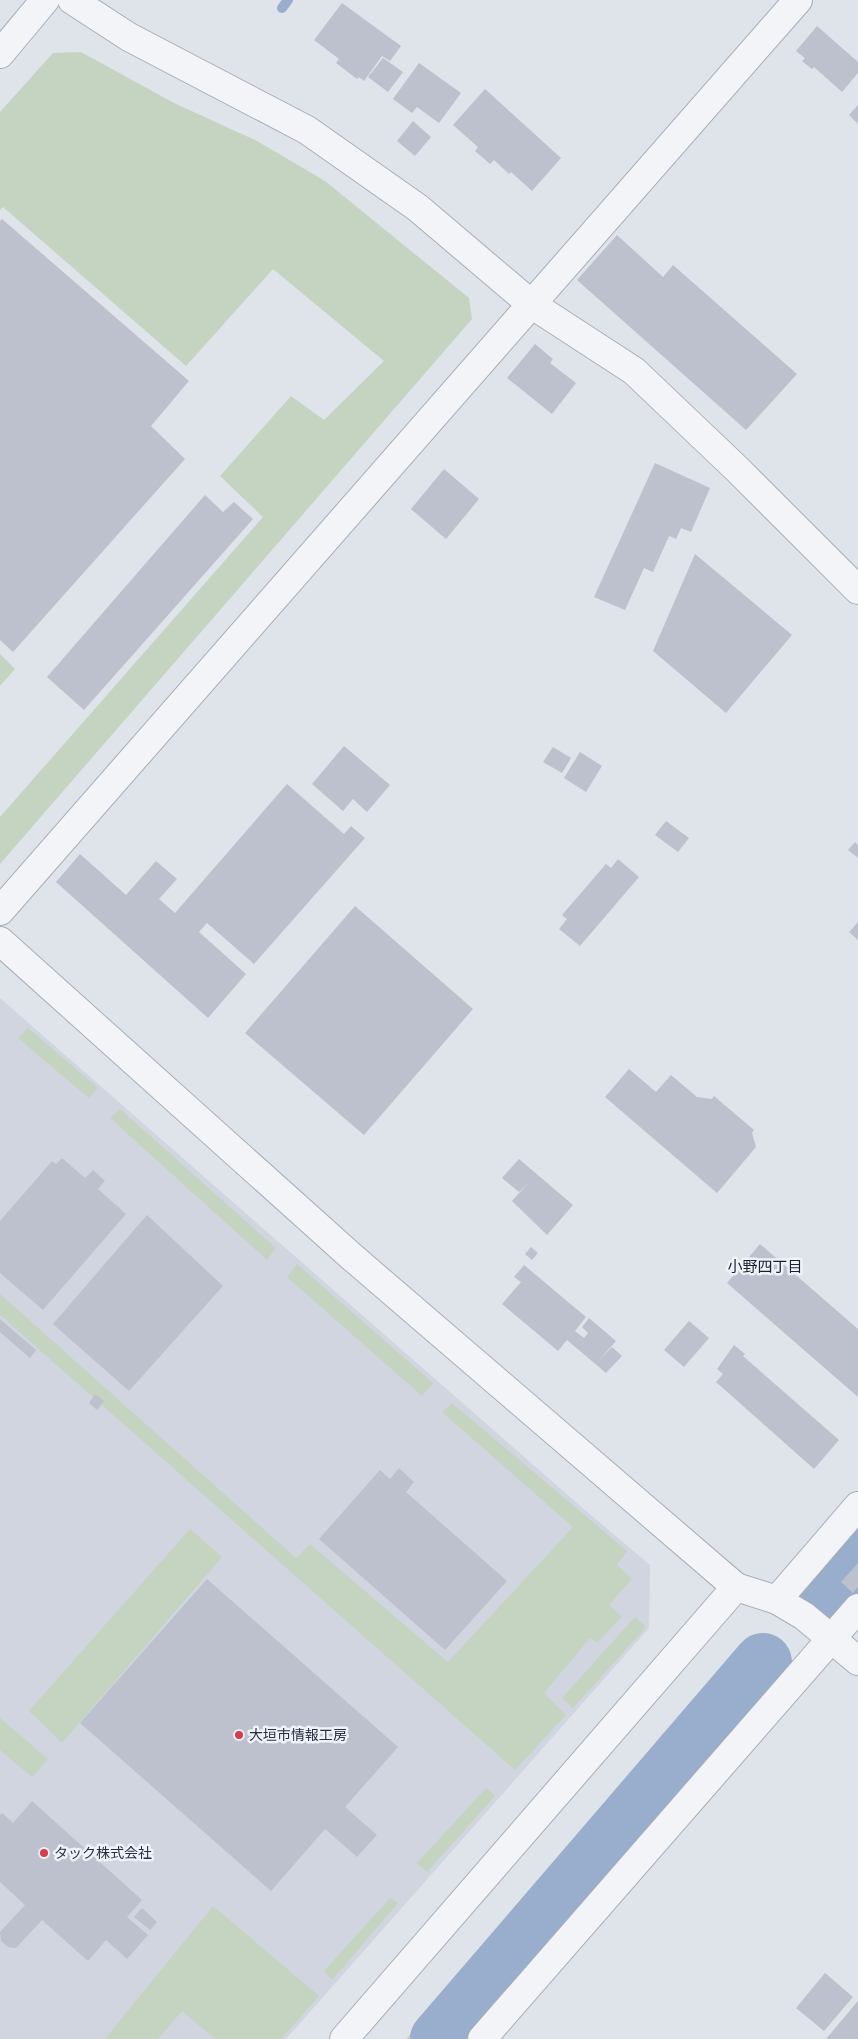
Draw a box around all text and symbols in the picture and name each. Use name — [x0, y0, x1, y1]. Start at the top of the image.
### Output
district label: 小野四丁目 — [727, 1257, 803, 1276]
place label: 大垣市情報工房 — [249, 1726, 347, 1743]
marker: 大垣市情報工房 — [233, 1729, 245, 1741]
place label: タック株式会社 — [54, 1844, 152, 1861]
marker: タック株式会社 — [38, 1847, 50, 1859]

